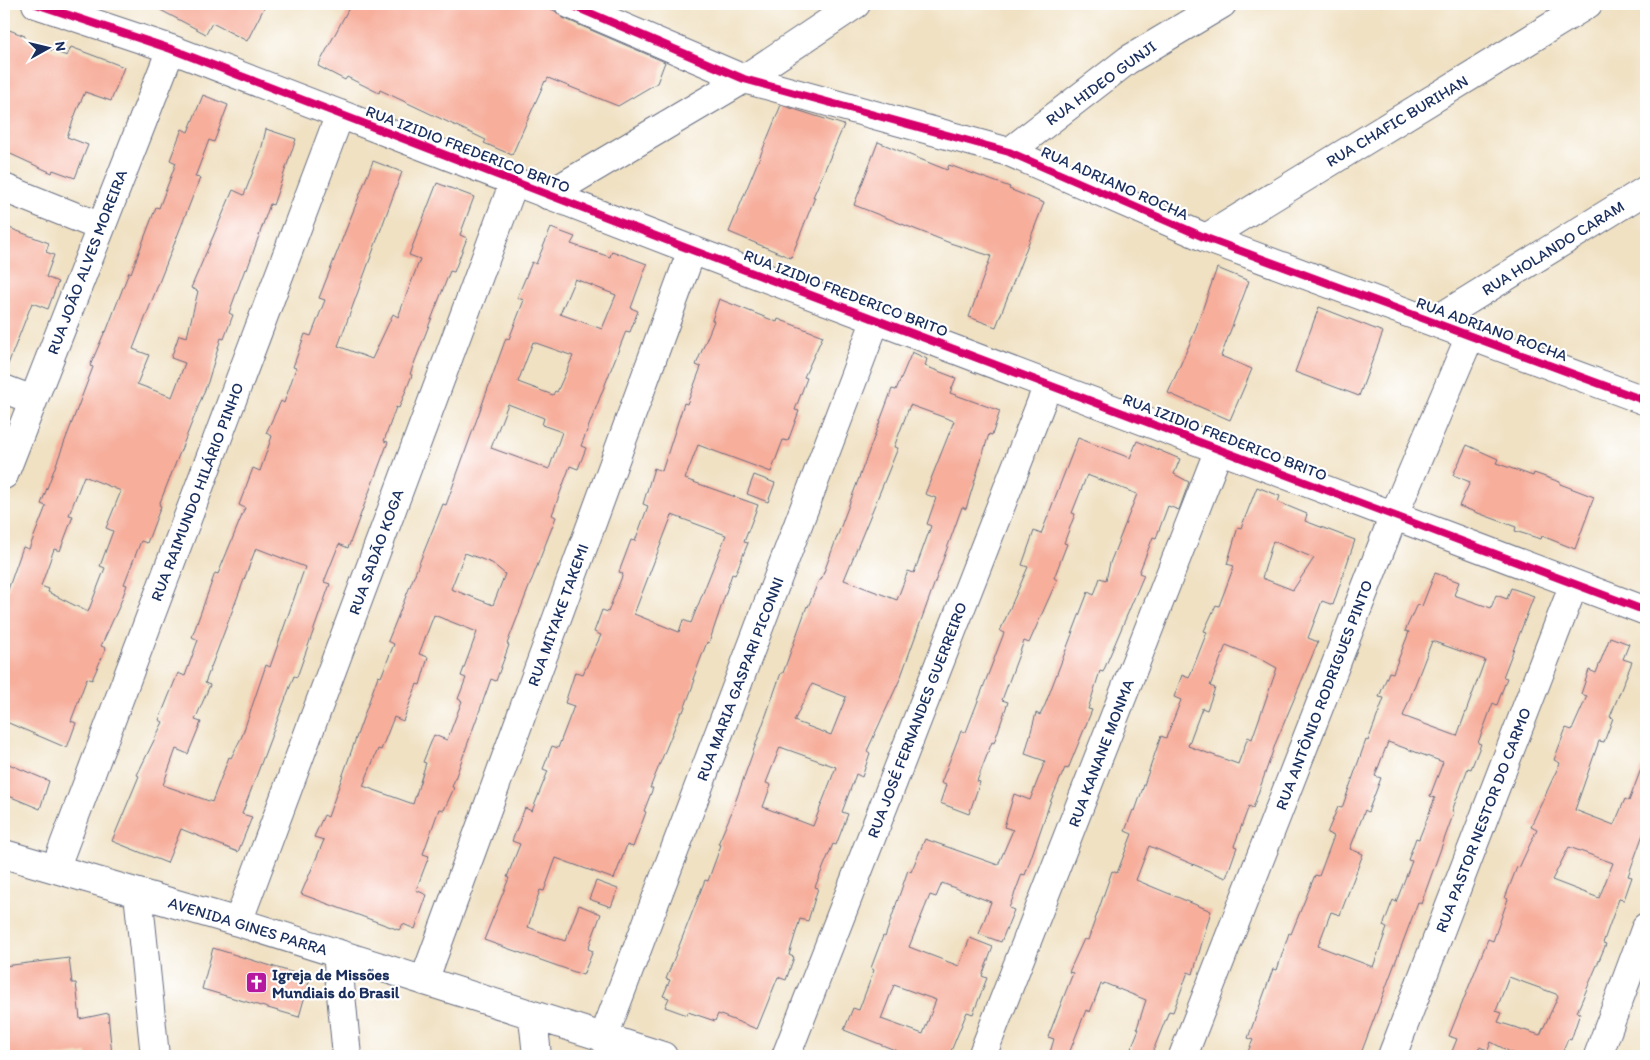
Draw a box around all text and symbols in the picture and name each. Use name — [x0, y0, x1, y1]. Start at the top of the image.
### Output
north arrow — [22, 22, 72, 72]
street label: RUA HIDEO GUNJI — [1042, 37, 1160, 129]
text: N — [51, 40, 69, 52]
street label: RUA CHAFIC BURIHAN — [1322, 71, 1472, 171]
street label: RUA IZIDIO FREDERICO BRITO — [363, 101, 573, 197]
street label: RUA ADRIANO ROCHA — [1038, 142, 1192, 224]
street label: RUA JOÃO ALVES MOREIRA — [43, 167, 131, 357]
street label: RUA HOLANDO CARAM — [1478, 196, 1628, 300]
street label: RUA IZIDIO FREDERICO BRITO — [741, 245, 951, 341]
street label: RUA ADRIANO ROCHA — [1414, 293, 1570, 365]
street label: RUA RAIMUNDO HILÁRIO PINHO — [146, 380, 248, 604]
street label: RUA IZIDIO FREDERICO BRITO — [1120, 389, 1330, 485]
street label: RUA SADÃO KOGA — [344, 487, 408, 617]
street label: RUA MIYAKE TAKEMI — [523, 541, 593, 689]
street label: RUA MARIA GASPARI PICONNI — [692, 574, 788, 784]
street label: RUA ANTÔNIO RODRIGUES PINTO — [1271, 577, 1377, 813]
street label: RUA JOSÉ FERNANDES GUERREIRO — [863, 599, 971, 841]
street label: RUA KANANE MONMA — [1064, 676, 1138, 830]
street label: RUA PASTOR NESTOR DO CARMO — [1431, 705, 1535, 935]
street label: AVENIDA GINES PARRA — [166, 893, 330, 959]
place label: Igreja de Missões Mundiais do Brasil — [272, 965, 400, 1002]
church icon: Igreja de Missões Mundiais do Brasil — [244, 971, 268, 995]

